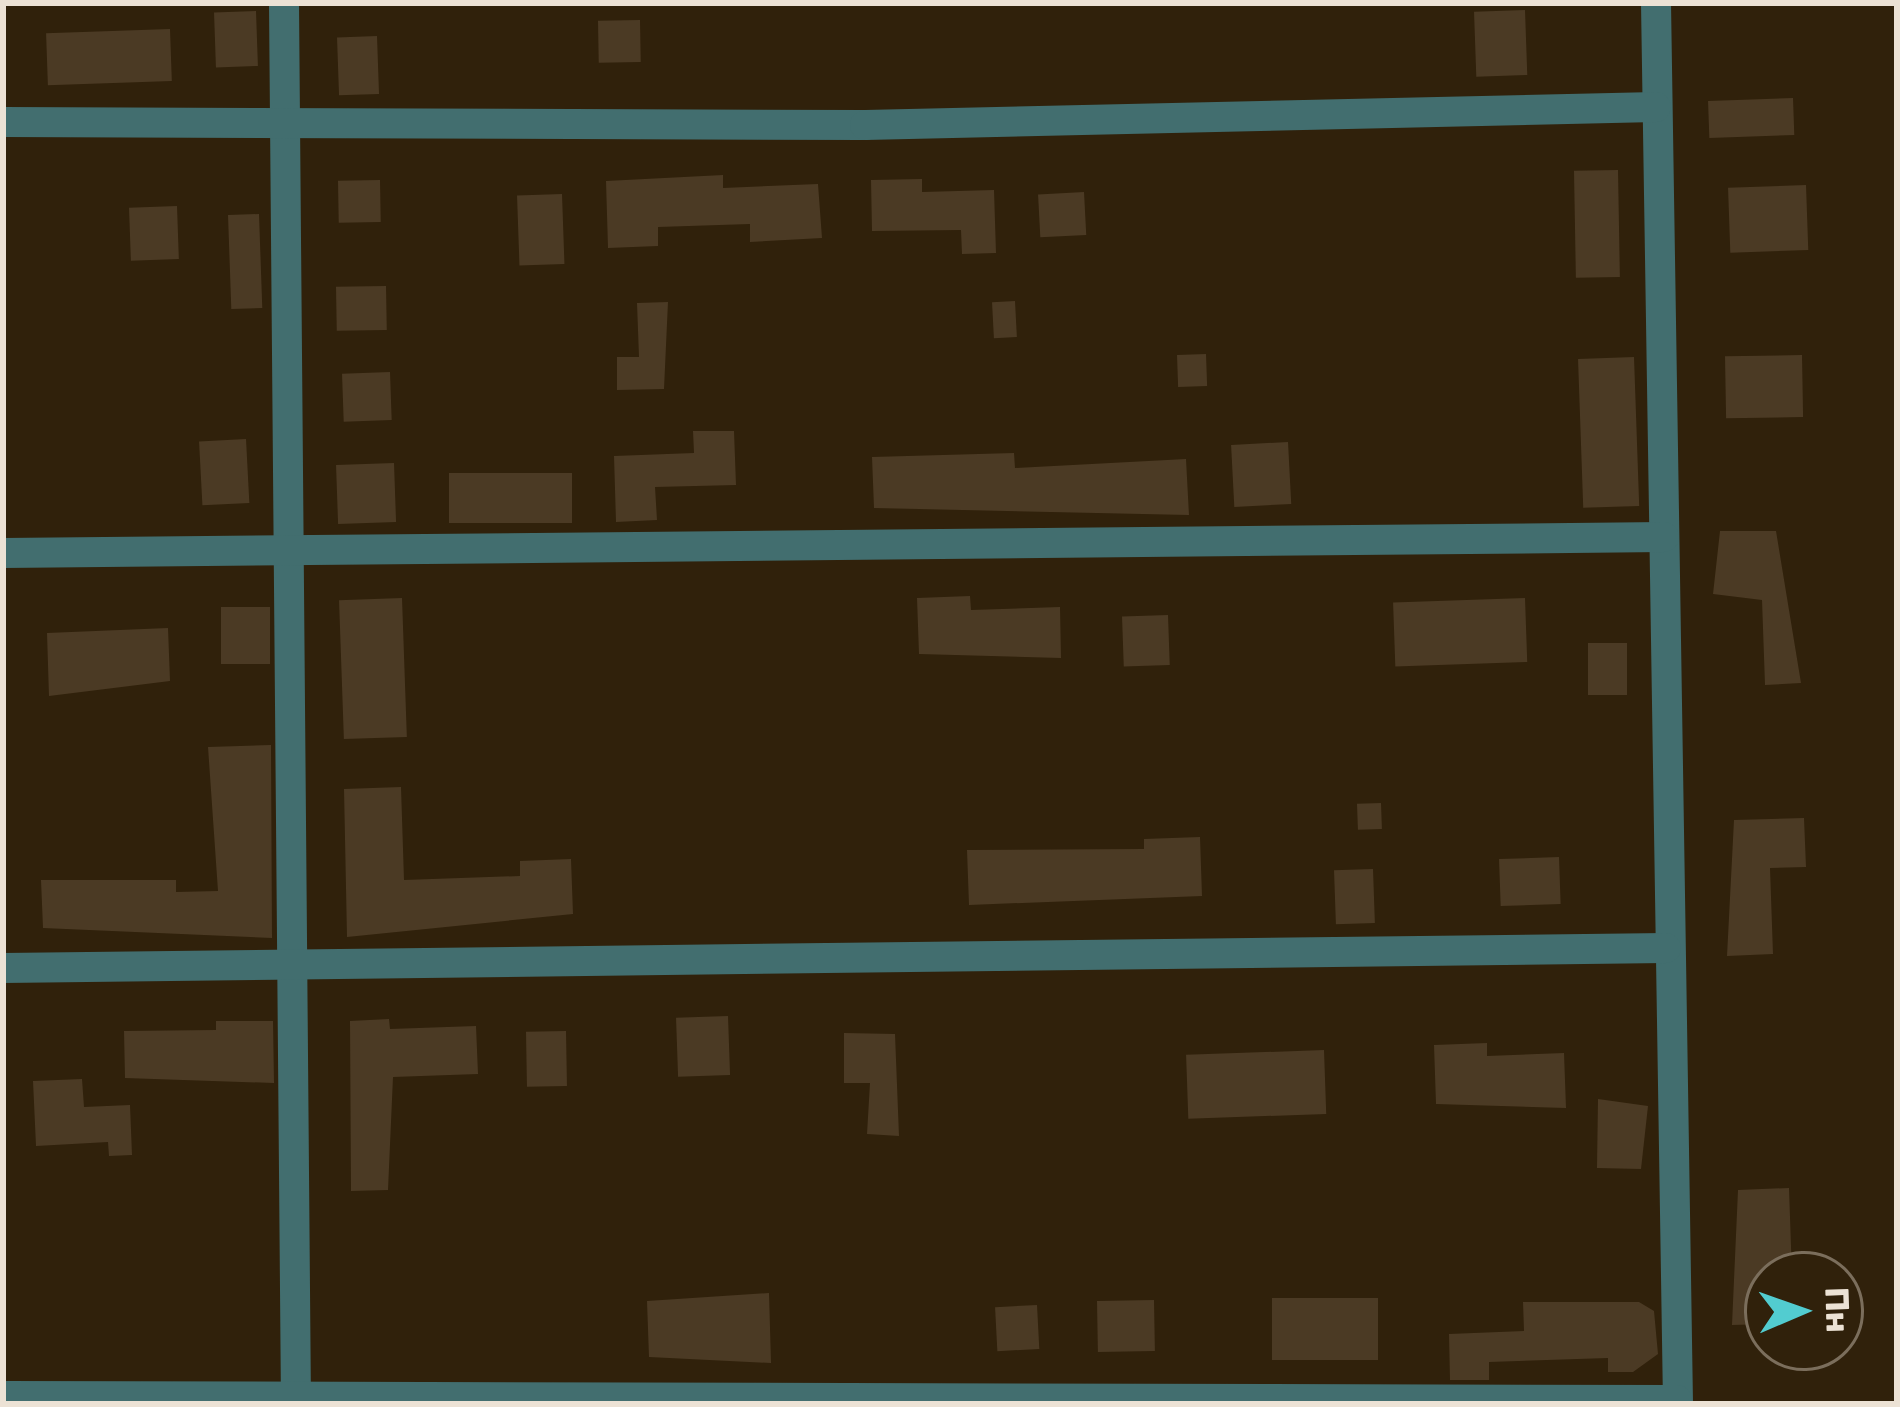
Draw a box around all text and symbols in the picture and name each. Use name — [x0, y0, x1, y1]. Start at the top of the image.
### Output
north arrow — [1744, 1251, 1864, 1371]
text: Пн — [1817, 1286, 1858, 1333]

